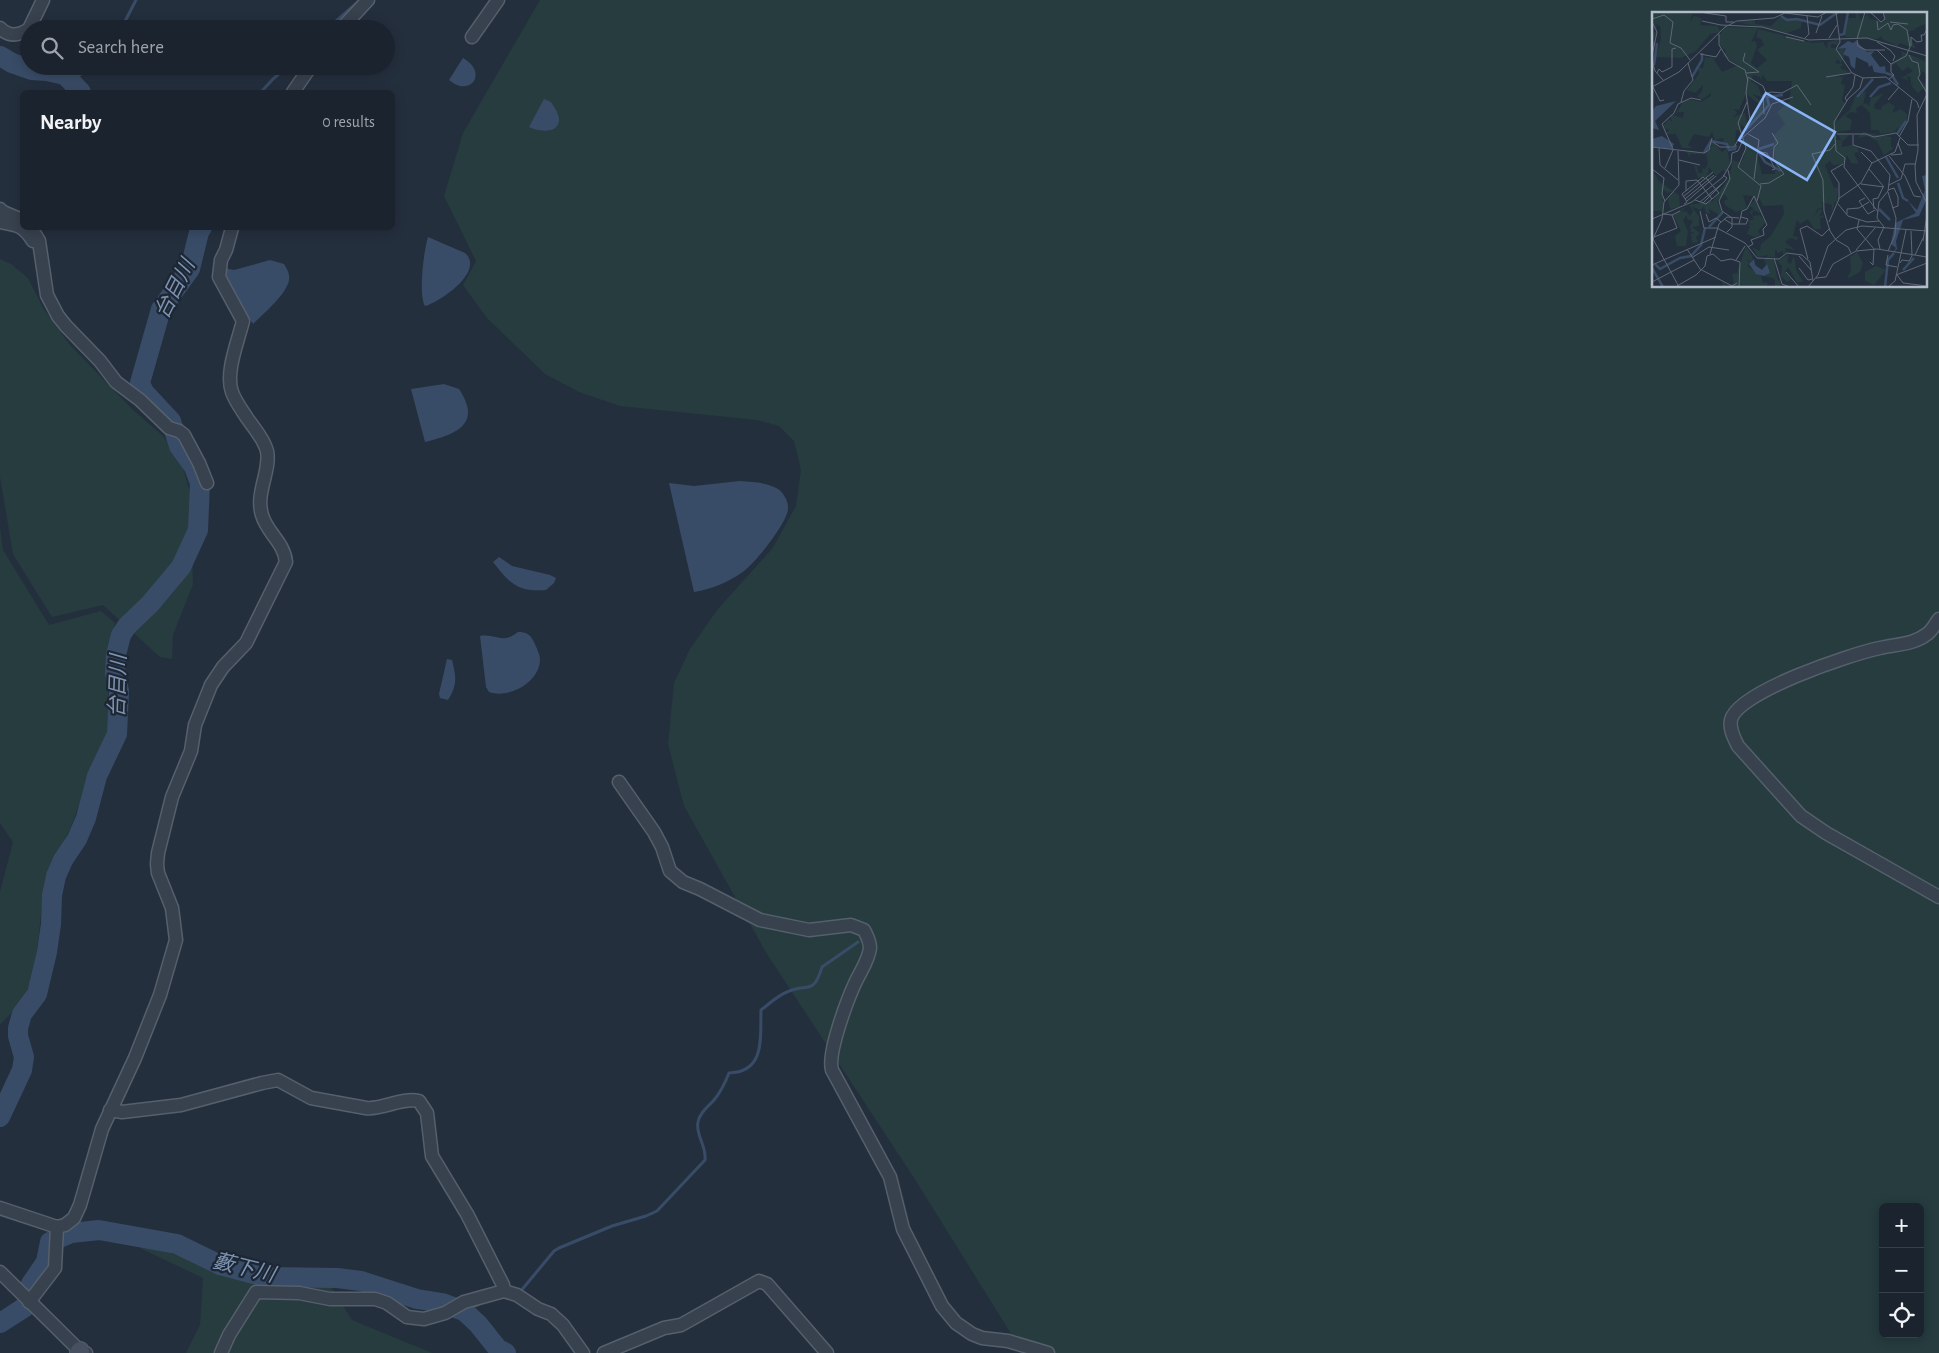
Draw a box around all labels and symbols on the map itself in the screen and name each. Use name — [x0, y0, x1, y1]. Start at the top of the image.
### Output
inset map — [1652, 12, 1926, 288]
water label: 台目川 — [150, 254, 200, 322]
water label: 台目川 — [105, 652, 130, 718]
water label: 藪下川 — [211, 1249, 279, 1286]

